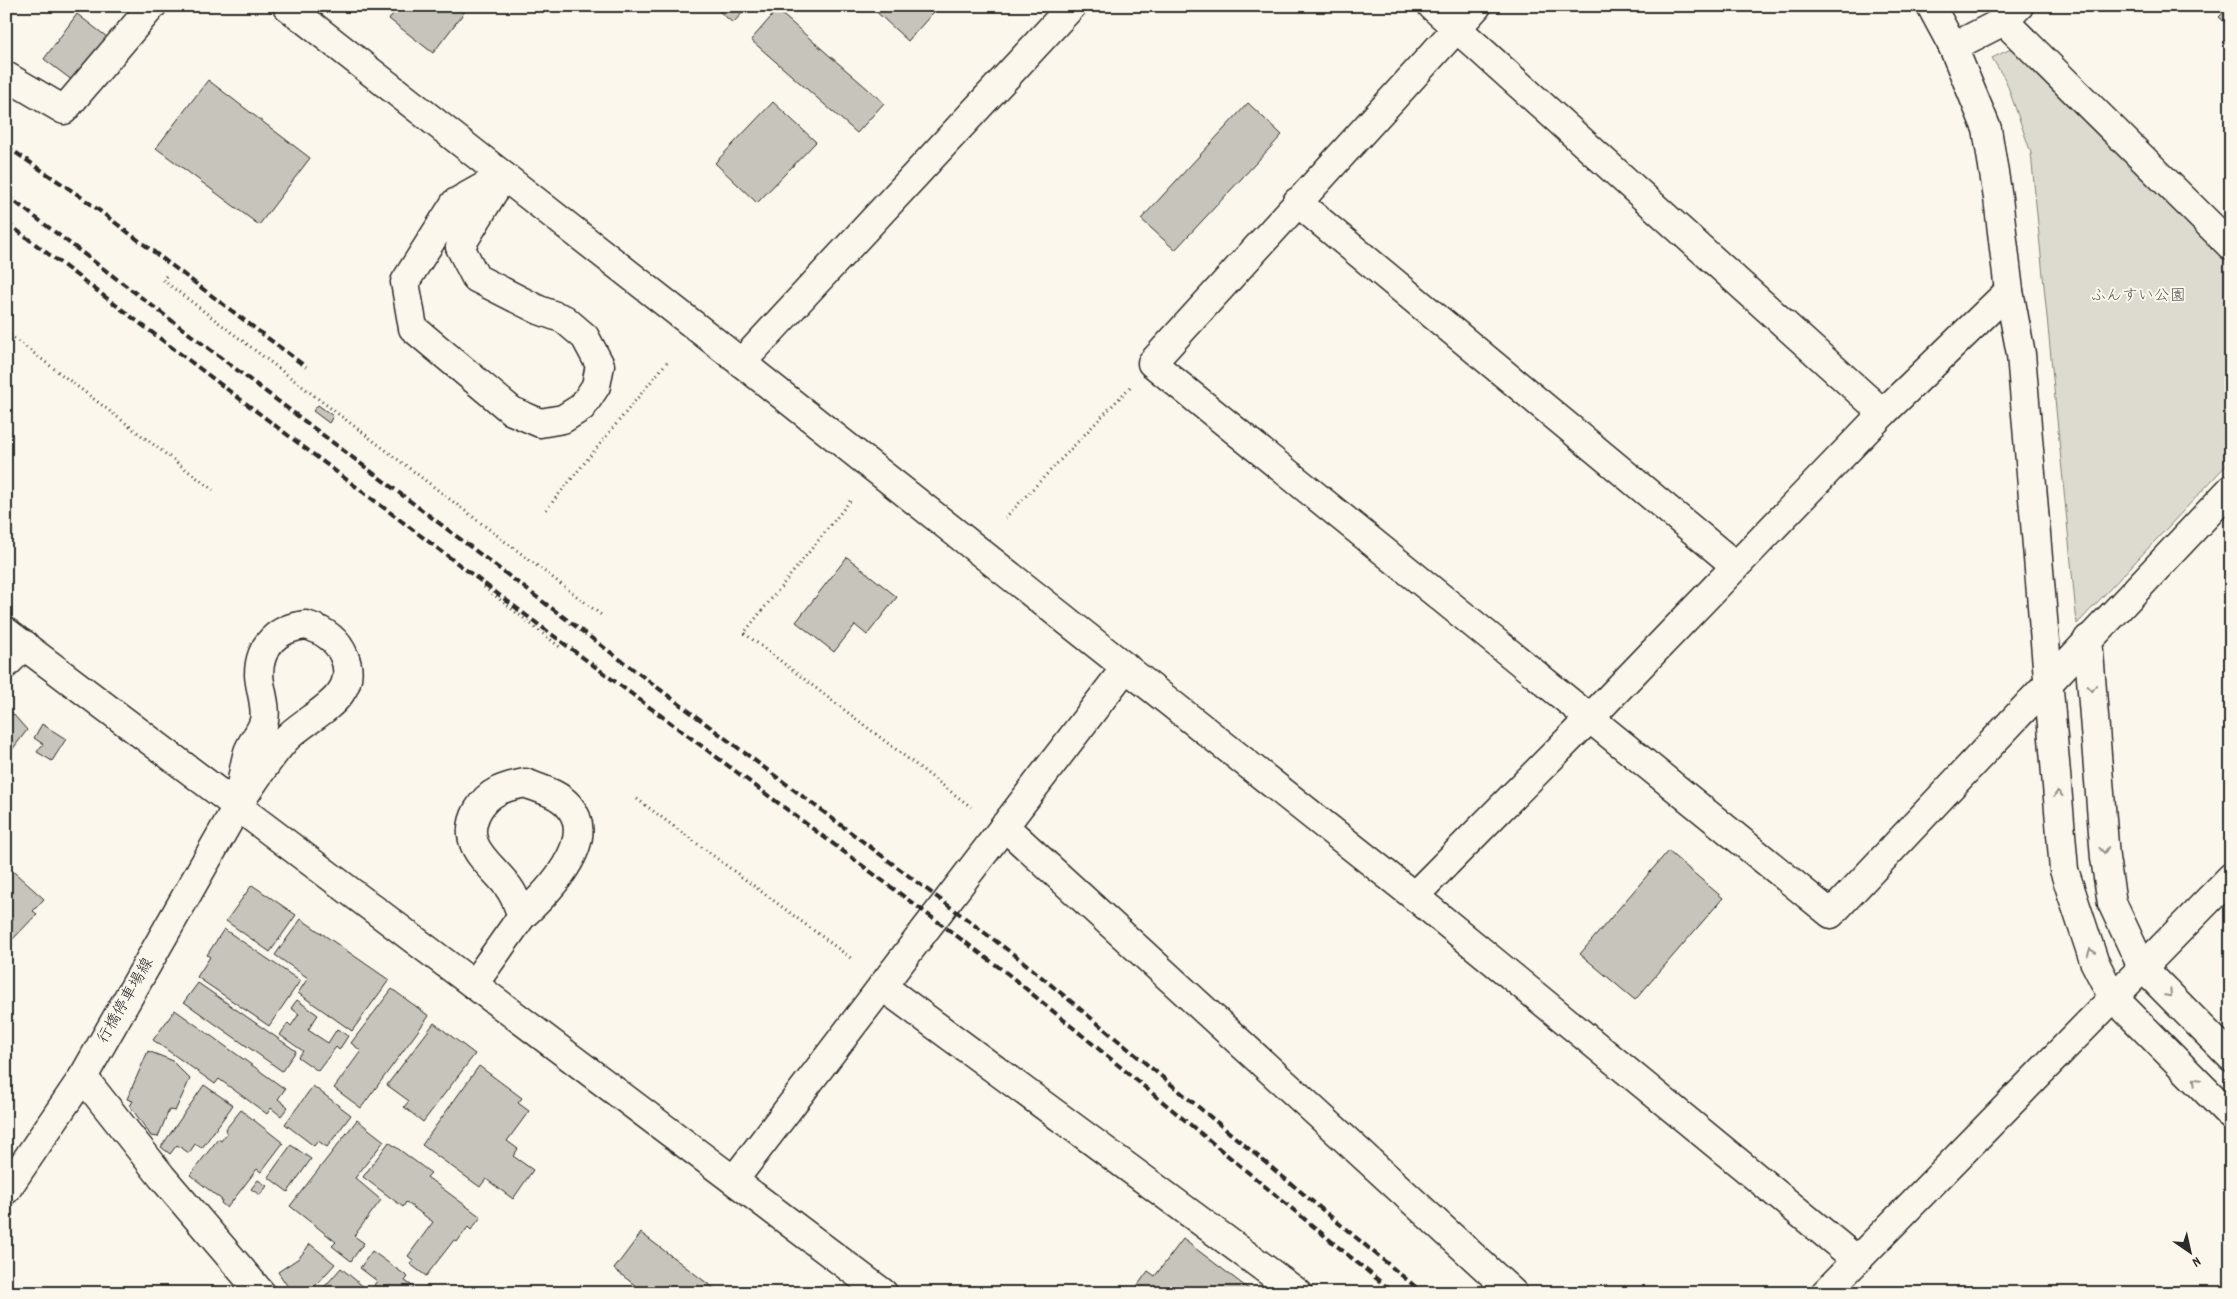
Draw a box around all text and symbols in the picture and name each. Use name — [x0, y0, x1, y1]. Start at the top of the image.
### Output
park label: ふんすい公園 — [2090, 285, 2186, 308]
one-way arrow — [2086, 684, 2097, 692]
one-way arrow — [2053, 790, 2064, 798]
one-way arrow — [2099, 846, 2110, 854]
one-way arrow — [2087, 949, 2097, 957]
street label: 行橋停車場線 — [92, 954, 160, 1048]
one-way arrow — [2163, 988, 2172, 997]
one-way arrow — [2193, 1078, 2202, 1087]
north arrow — [2164, 1226, 2214, 1276]
text: N — [2188, 1251, 2205, 1271]

